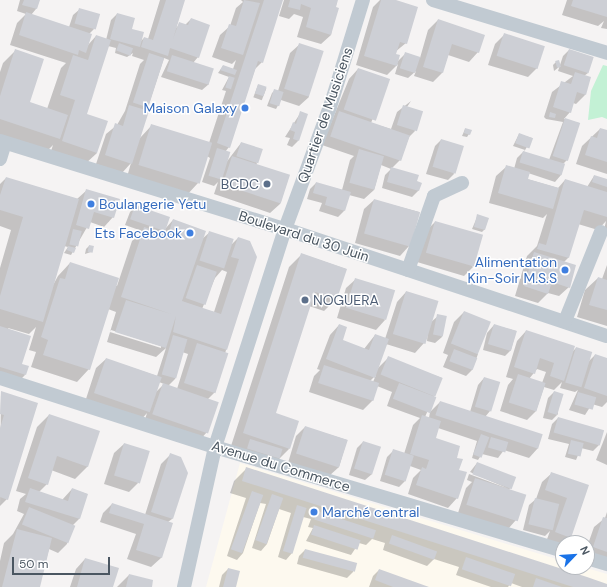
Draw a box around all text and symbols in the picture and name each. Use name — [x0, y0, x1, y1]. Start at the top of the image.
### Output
street label: Quartier de Musiciens — [294, 45, 356, 185]
place label: Maison Galaxy — [143, 100, 237, 116]
marker: Maison Galaxy — [240, 103, 250, 113]
place label: BCDC — [221, 176, 259, 192]
marker: BCDC — [262, 179, 272, 189]
place label: Boulangerie Yetu — [99, 196, 206, 212]
marker: Boulangerie Yetu — [86, 199, 96, 209]
street label: Boulevard du 30 Juin — [237, 207, 371, 265]
place label: Ets Facebook — [95, 225, 182, 241]
marker: Ets Facebook — [185, 228, 195, 238]
place label: Alimentation Kin-Soir M.S.S — [468, 254, 557, 286]
marker: Alimentation Kin-Soir M.S.S — [560, 265, 570, 275]
place label: NOGUERA — [313, 292, 379, 308]
marker: NOGUERA — [300, 295, 310, 305]
street label: Avenue du Commerce — [210, 437, 352, 495]
place label: Marché central — [322, 504, 419, 520]
marker: Marché central — [309, 507, 319, 517]
north arrow — [555, 535, 595, 575]
text: N — [577, 544, 593, 557]
scale bar — [14, 549, 112, 575]
text: 50 m — [19, 556, 48, 572]

